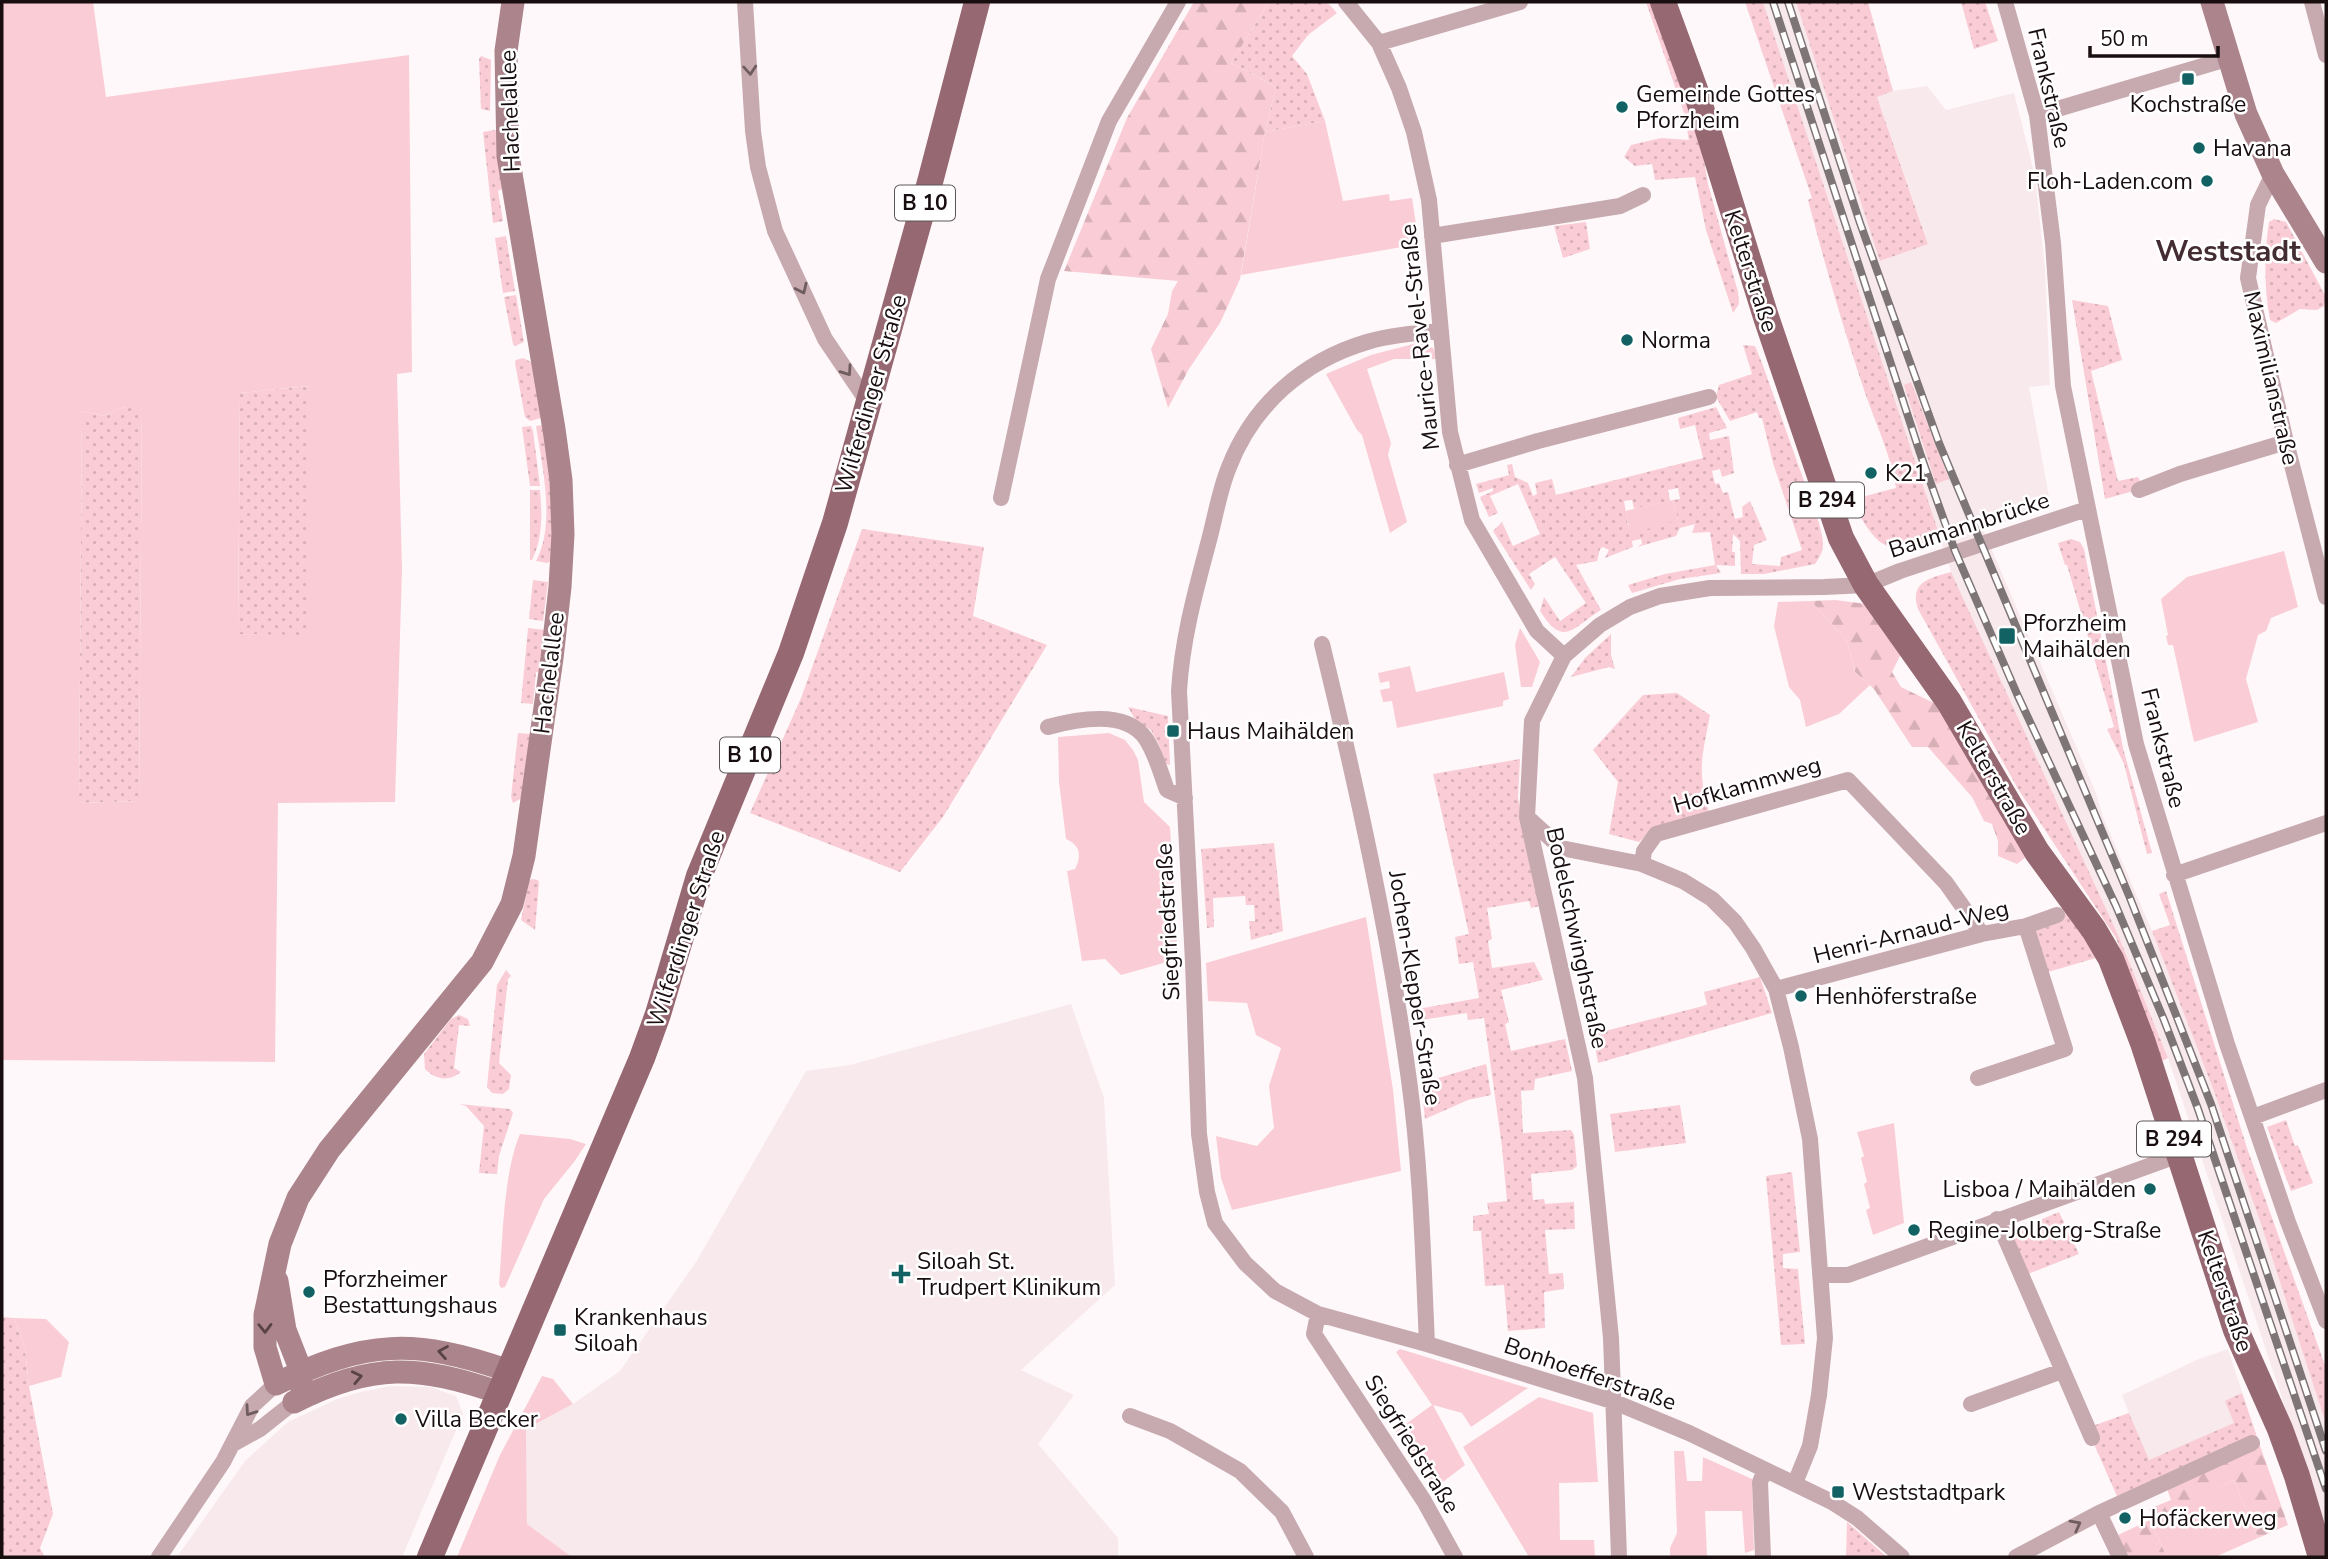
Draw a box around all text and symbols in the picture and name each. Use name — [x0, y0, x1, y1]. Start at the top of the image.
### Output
scale bar — [2090, 14, 2218, 58]
street label: Frankstraße — [2020, 25, 2078, 151]
text: 50 m — [2100, 25, 2149, 53]
street label: Hachelallee — [492, 49, 528, 173]
one-way arrow — [742, 65, 757, 76]
marker: Kochstraße — [2180, 71, 2196, 87]
place label: Gemeinde Gottes Pforzheim — [1636, 79, 1815, 136]
place label: Kochstraße — [2130, 89, 2246, 120]
marker: Gemeinde Gottes Pforzheim — [1614, 99, 1630, 115]
place label: Havana — [2213, 133, 2292, 164]
marker: Havana — [2191, 140, 2207, 156]
place label: Floh-Laden.com — [2027, 166, 2193, 197]
marker: Floh-Laden.com — [2199, 173, 2215, 189]
road number: B 10 — [895, 186, 955, 220]
street label: Kelterstraße — [1717, 206, 1785, 336]
street label: Maurice-Ravel-Straße — [1393, 222, 1447, 452]
district label: Weststadt — [2155, 231, 2301, 272]
one-way arrow — [793, 282, 807, 294]
street label: Maximilianstraße — [2236, 288, 2306, 468]
street label: Wilferdinger Straße — [828, 291, 914, 497]
place label: Norma — [1641, 325, 1711, 356]
marker: Norma — [1619, 332, 1635, 348]
one-way arrow — [839, 363, 851, 376]
place label: K21 — [1885, 458, 1927, 489]
marker: K21 — [1863, 465, 1879, 481]
road number: B 294 — [1790, 482, 1864, 518]
street label: Baumannbrücke — [1885, 484, 2053, 566]
place label: Pforzheim Maihälden — [2023, 608, 2131, 665]
street label: Hachelallee — [526, 610, 572, 736]
marker: Pforzheim Maihälden — [1997, 626, 2017, 646]
street label: Frankstraße — [2133, 685, 2193, 811]
street label: Kelterstraße — [1949, 715, 2039, 841]
place label: Haus Maihälden — [1187, 716, 1354, 747]
marker: Haus Maihälden — [1165, 723, 1181, 739]
road number: B 10 — [720, 738, 780, 772]
street label: Hofklammweg — [1669, 749, 1825, 821]
street label: Bodelschwinghstraße — [1538, 825, 1616, 1051]
street label: Wilferdinger Straße — [640, 827, 732, 1031]
street label: Siegfriedstraße — [1148, 842, 1188, 1002]
street label: Jochen-Klepper-Straße — [1381, 867, 1449, 1108]
street label: Henri-Arnaud-Weg — [1810, 893, 2012, 971]
place label: Henhöferstraße — [1815, 981, 1977, 1012]
marker: Henhöferstraße — [1793, 988, 1809, 1004]
road number: B 294 — [2137, 1122, 2211, 1156]
place label: Lisboa / Maihälden — [1943, 1174, 2136, 1205]
marker: Lisboa / Maihälden — [2142, 1181, 2158, 1197]
place label: Regine-Jolberg-Straße — [1928, 1215, 2161, 1246]
marker: Regine-Jolberg-Straße — [1906, 1222, 1922, 1238]
street label: Kelterstraße — [2190, 1226, 2260, 1356]
place label: Siloah St. Trudpert Klinikum — [917, 1246, 1101, 1303]
place label: Pforzheimer Bestattungshaus — [323, 1264, 498, 1321]
marker: Siloah St. Trudpert Klinikum — [891, 1264, 911, 1284]
marker: Pforzheimer Bestattungshaus — [301, 1284, 317, 1300]
place label: Krankenhaus Siloah — [574, 1302, 707, 1359]
marker: Krankenhaus Siloah — [552, 1322, 568, 1338]
one-way arrow — [257, 1324, 273, 1334]
street label: Bonhoefferstraße — [1500, 1330, 1680, 1418]
one-way arrow — [437, 1345, 449, 1360]
street label: Siegfriedstraße — [1357, 1369, 1467, 1519]
one-way arrow — [351, 1370, 363, 1385]
one-way arrow — [246, 1403, 258, 1415]
place label: Villa Becker — [414, 1404, 539, 1435]
marker: Villa Becker — [393, 1411, 409, 1427]
place label: Weststadtpark — [1852, 1477, 2006, 1508]
marker: Weststadtpark — [1830, 1484, 1846, 1500]
place label: Hofäckerweg — [2139, 1503, 2277, 1534]
marker: Hofäckerweg — [2117, 1510, 2133, 1526]
one-way arrow — [2069, 1520, 2081, 1534]

